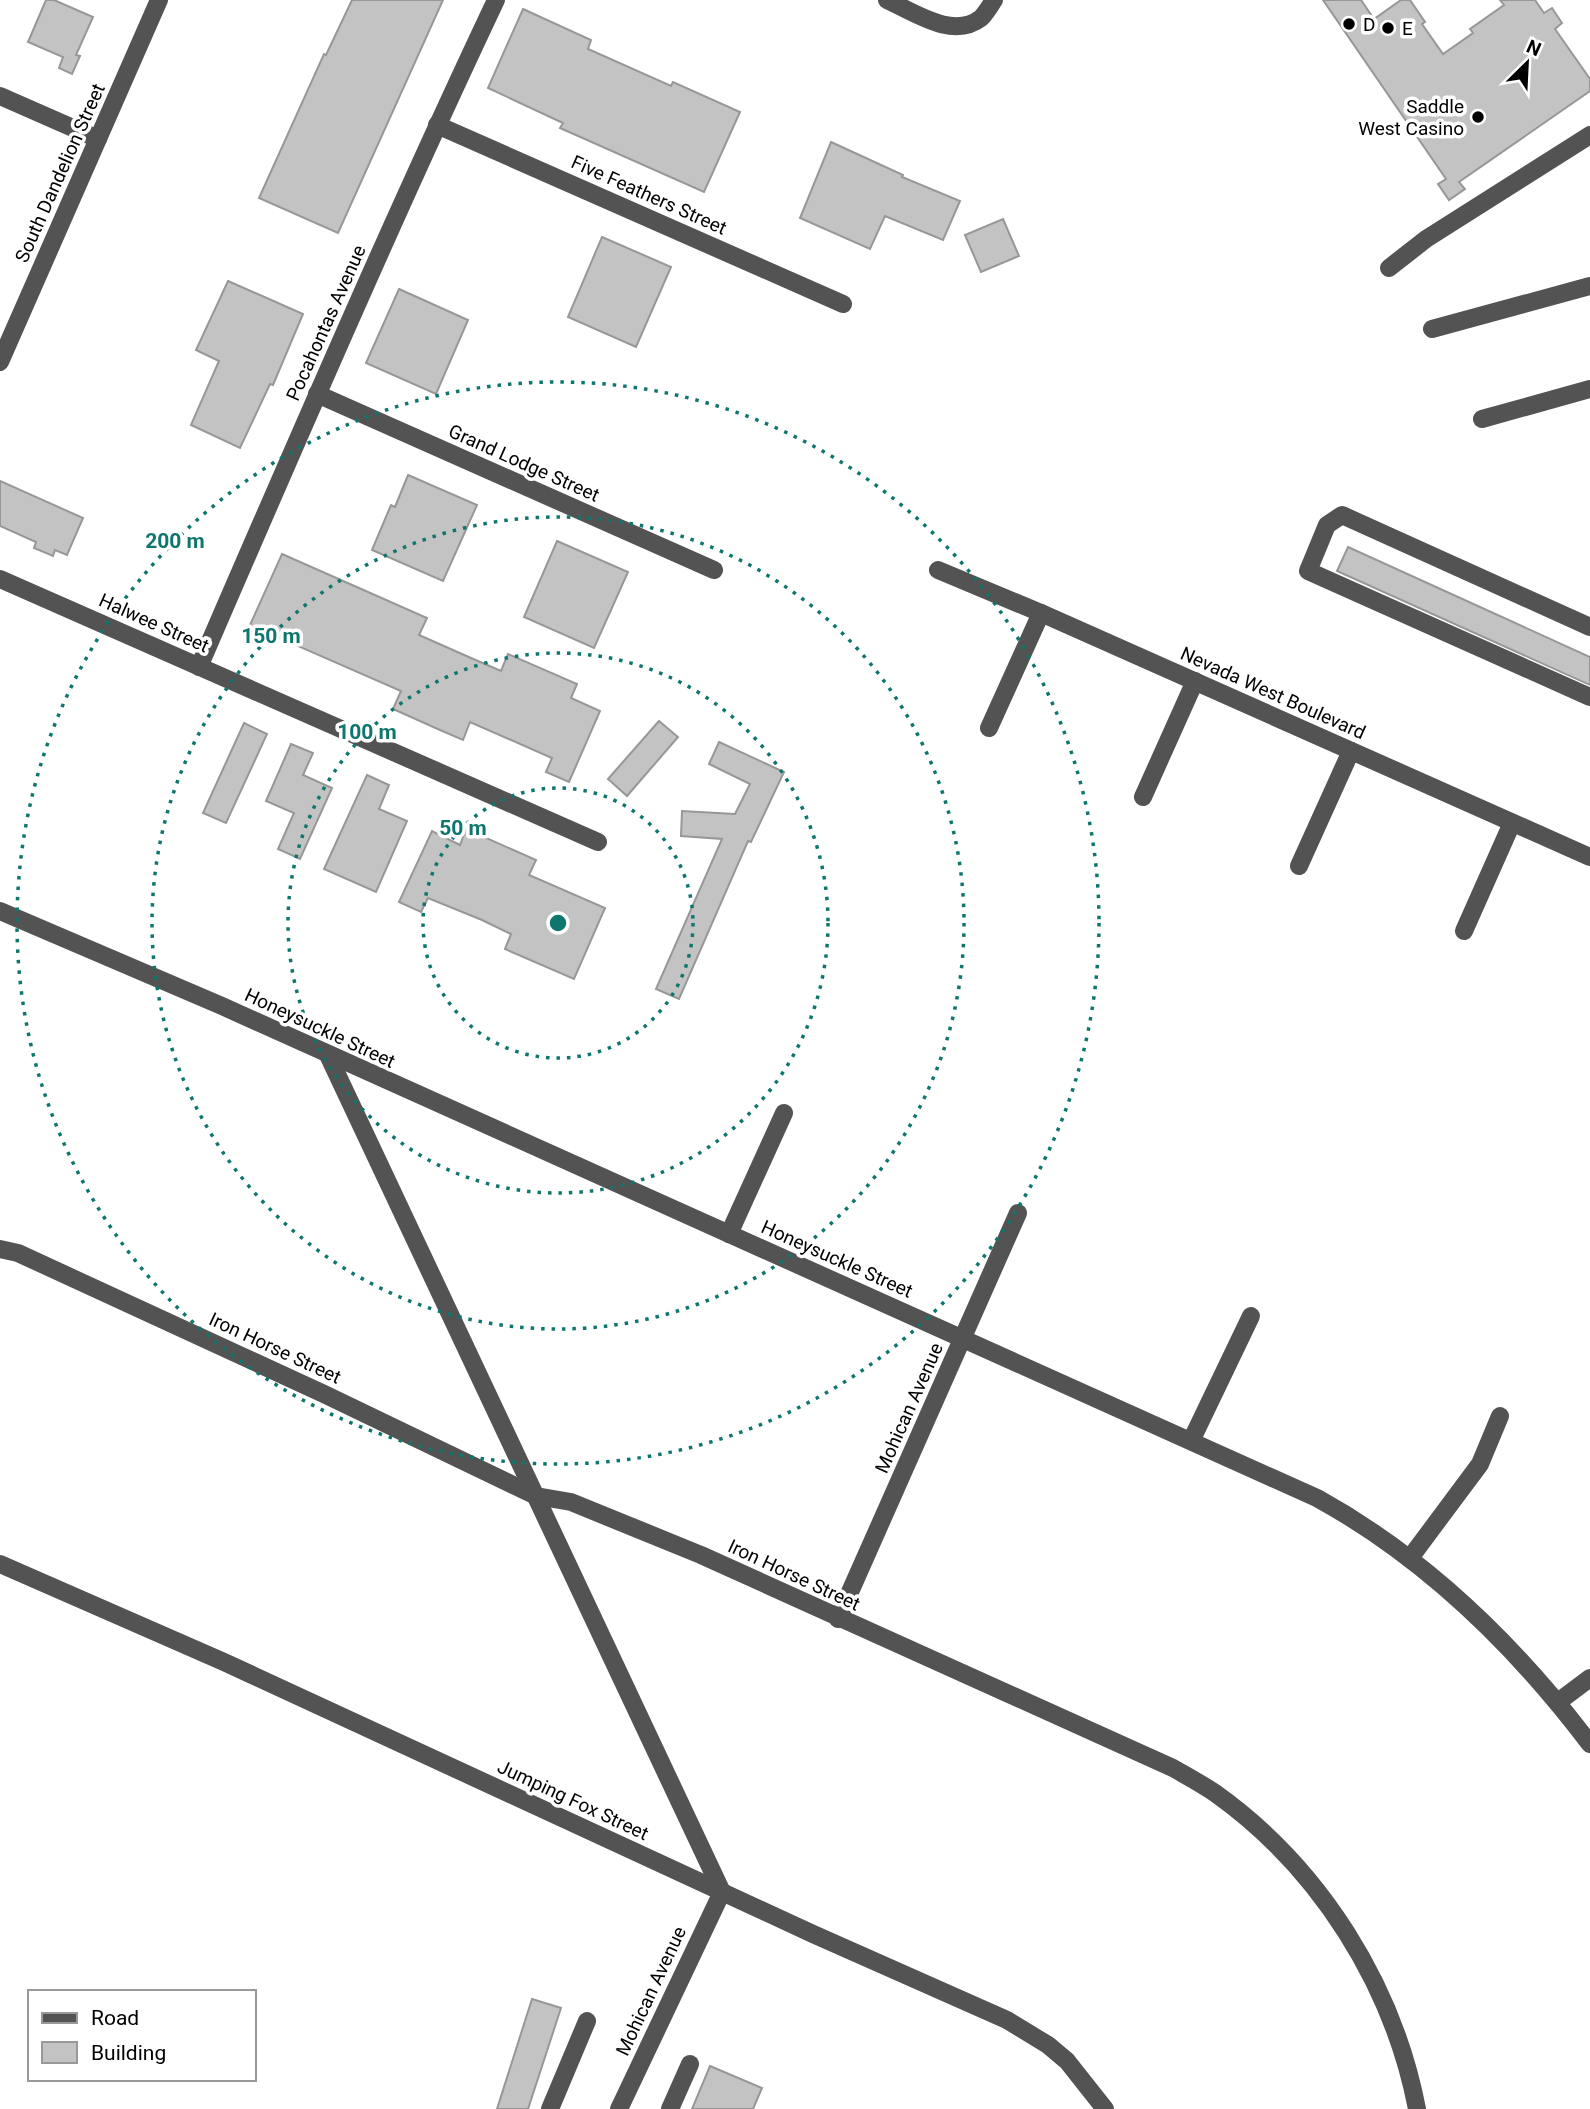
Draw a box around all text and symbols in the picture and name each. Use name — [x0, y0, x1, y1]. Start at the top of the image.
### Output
place label: D — [1363, 13, 1375, 36]
marker: D — [1341, 16, 1357, 32]
place label: E — [1402, 17, 1413, 40]
marker: E — [1380, 20, 1396, 36]
north arrow — [1492, 28, 1562, 98]
text: N — [1523, 35, 1545, 61]
street label: South Dandelion Street — [10, 80, 110, 266]
place label: Saddle West Casino — [1358, 95, 1464, 140]
marker: Saddle West Casino — [1470, 109, 1486, 125]
street label: Five Feathers Street — [568, 150, 730, 240]
street label: Pocahontas Avenue — [281, 242, 371, 404]
street label: Grand Lodge Street — [445, 419, 603, 507]
text: 200 m — [145, 529, 205, 553]
street label: Halwee Street — [96, 589, 212, 657]
text: 150 m — [241, 624, 301, 648]
street label: Nevada West Boulevard — [1177, 642, 1369, 744]
text: 100 m — [337, 720, 397, 744]
text: 50 m — [439, 816, 487, 840]
centre of rings — [546, 911, 570, 935]
street label: Honeysuckle Street — [241, 983, 399, 1073]
street label: Honeysuckle Street — [758, 1215, 916, 1303]
street label: Iron Horse Street — [205, 1307, 345, 1389]
street label: Mohican Avenue — [870, 1339, 948, 1477]
street label: Iron Horse Street — [724, 1534, 864, 1616]
street label: Jumping Fox Street — [494, 1755, 652, 1845]
street label: Mohican Avenue — [611, 1923, 691, 2059]
legend — [28, 1990, 256, 2081]
text: Road — [91, 2006, 139, 2030]
text: Building — [91, 2041, 166, 2065]

